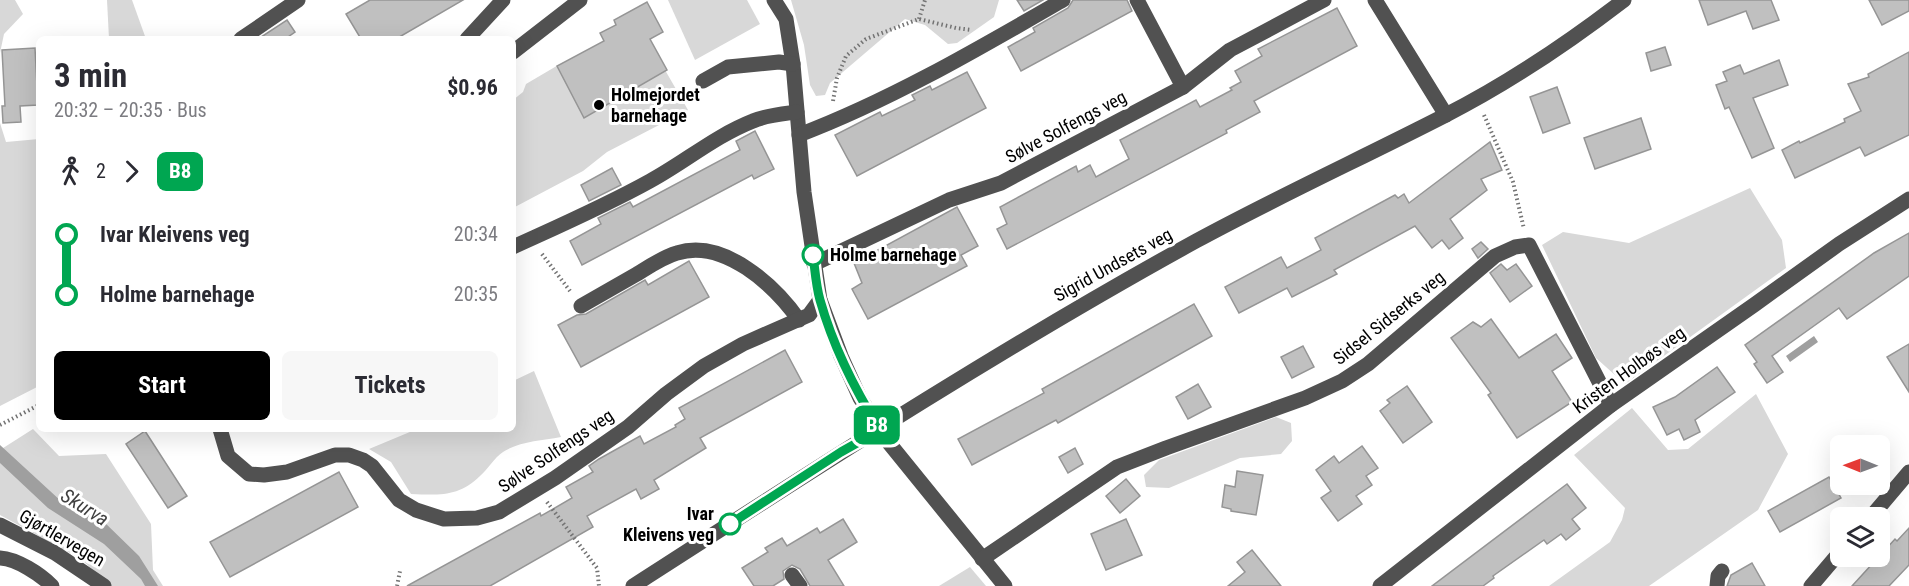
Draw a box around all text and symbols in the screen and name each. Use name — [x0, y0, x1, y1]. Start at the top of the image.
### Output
text: 3 min — [54, 56, 127, 95]
text: $0.96 — [447, 75, 498, 100]
place label: Holmejordet barnehage — [611, 84, 700, 126]
street label: Sølve Solfengs veg — [1002, 86, 1130, 167]
text: 20:32 – 20:35 · Bus — [54, 98, 207, 122]
marker: Holmejordet barnehage — [592, 98, 606, 112]
icon: walk — [54, 155, 87, 188]
icon: forward — [115, 155, 148, 188]
text: 2 — [96, 159, 106, 183]
text: B8 — [169, 159, 191, 183]
text: Ivar Kleivens veg — [100, 222, 250, 247]
text: 20:34 — [454, 222, 498, 246]
street label: Sigrid Undsets veg — [1050, 223, 1176, 306]
marker: Holme barnehage — [802, 244, 824, 266]
place label: Holme barnehage — [830, 244, 957, 265]
street label: Sidsel Sidserks veg — [1329, 266, 1449, 369]
text: Holme barnehage — [100, 282, 255, 307]
text: 20:35 — [454, 282, 498, 306]
street label: Kristen Holbøs veg — [1568, 322, 1689, 417]
button: Start — [54, 351, 270, 420]
button: Tickets — [282, 351, 498, 420]
street label: Sølve Solfengs veg — [494, 404, 617, 497]
line badge: B8 — [850, 406, 904, 444]
text: B8 — [866, 413, 888, 437]
north arrow — [1830, 435, 1890, 495]
map controls — [1830, 435, 1890, 567]
water label: Skurva — [57, 483, 113, 531]
place label: Ivar Kleivens veg — [623, 503, 714, 545]
street label: Gjørtlervegen — [16, 505, 109, 570]
button: layers — [1830, 507, 1890, 567]
marker: Ivar Kleivens veg — [719, 513, 741, 535]

